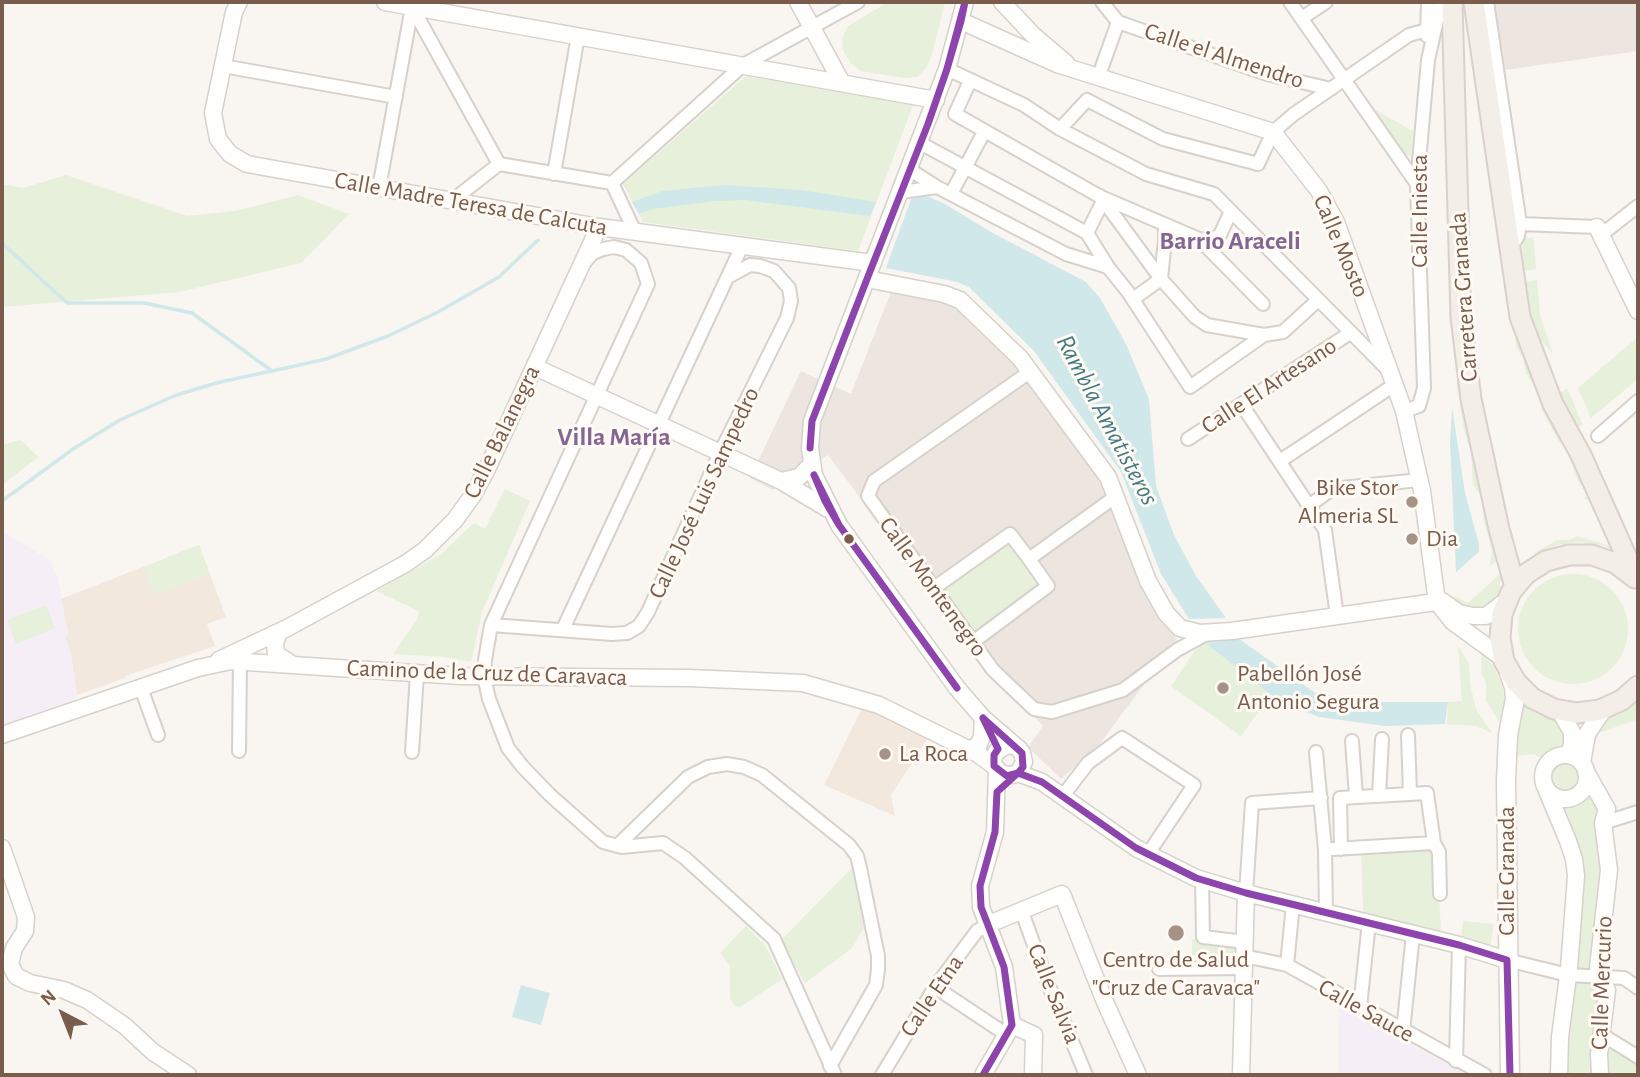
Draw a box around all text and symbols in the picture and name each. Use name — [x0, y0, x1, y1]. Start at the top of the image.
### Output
street label: Calle el Almendro — [1141, 17, 1307, 95]
street label: Calle Iniesta — [1406, 154, 1434, 268]
street label: Calle Madre Teresa de Calcuta — [332, 166, 610, 242]
street label: Calle Mosto — [1307, 190, 1375, 302]
street label: Carretera Granada — [1444, 211, 1484, 383]
district label: Barrio Araceli — [1159, 225, 1301, 257]
water label: Rambla Amatisteros — [1049, 330, 1165, 510]
street label: Calle El Artesano — [1196, 332, 1342, 440]
street label: Calle Balanegra — [457, 361, 547, 503]
street label: Calle José Luis Sampedro — [642, 383, 766, 603]
district label: Villa María — [557, 421, 671, 453]
place label: Bike Stor Almeria SL — [1298, 474, 1398, 530]
marker: Bike Stor Almeria SL — [1404, 494, 1420, 510]
street label: Calle Montenegro — [873, 512, 993, 662]
place label: Dia — [1426, 525, 1458, 553]
marker: Dia — [1404, 531, 1420, 547]
unlabelled marker — [842, 532, 856, 546]
street label: Camino de la Cruz de Caravaca — [346, 654, 628, 692]
place label: Pabellón José Antonio Segura — [1237, 660, 1380, 716]
marker: Pabellón José Antonio Segura — [1215, 680, 1231, 696]
place label: La Roca — [899, 740, 968, 768]
marker: La Roca — [877, 746, 893, 762]
street label: Calle Granada — [1493, 806, 1521, 936]
street label: Calle Mercurio — [1585, 915, 1619, 1051]
marker: Centro de Salud "Cruz de Caravaca" — [1166, 923, 1186, 943]
street label: Calle Salvia — [1021, 940, 1087, 1048]
place label: Centro de Salud "Cruz de Caravaca" — [1092, 946, 1260, 1002]
street label: Calle Etna — [894, 950, 970, 1042]
street label: Calle Sauce — [1313, 973, 1419, 1049]
north arrow — [28, 979, 98, 1049]
text: N — [37, 987, 60, 1010]

